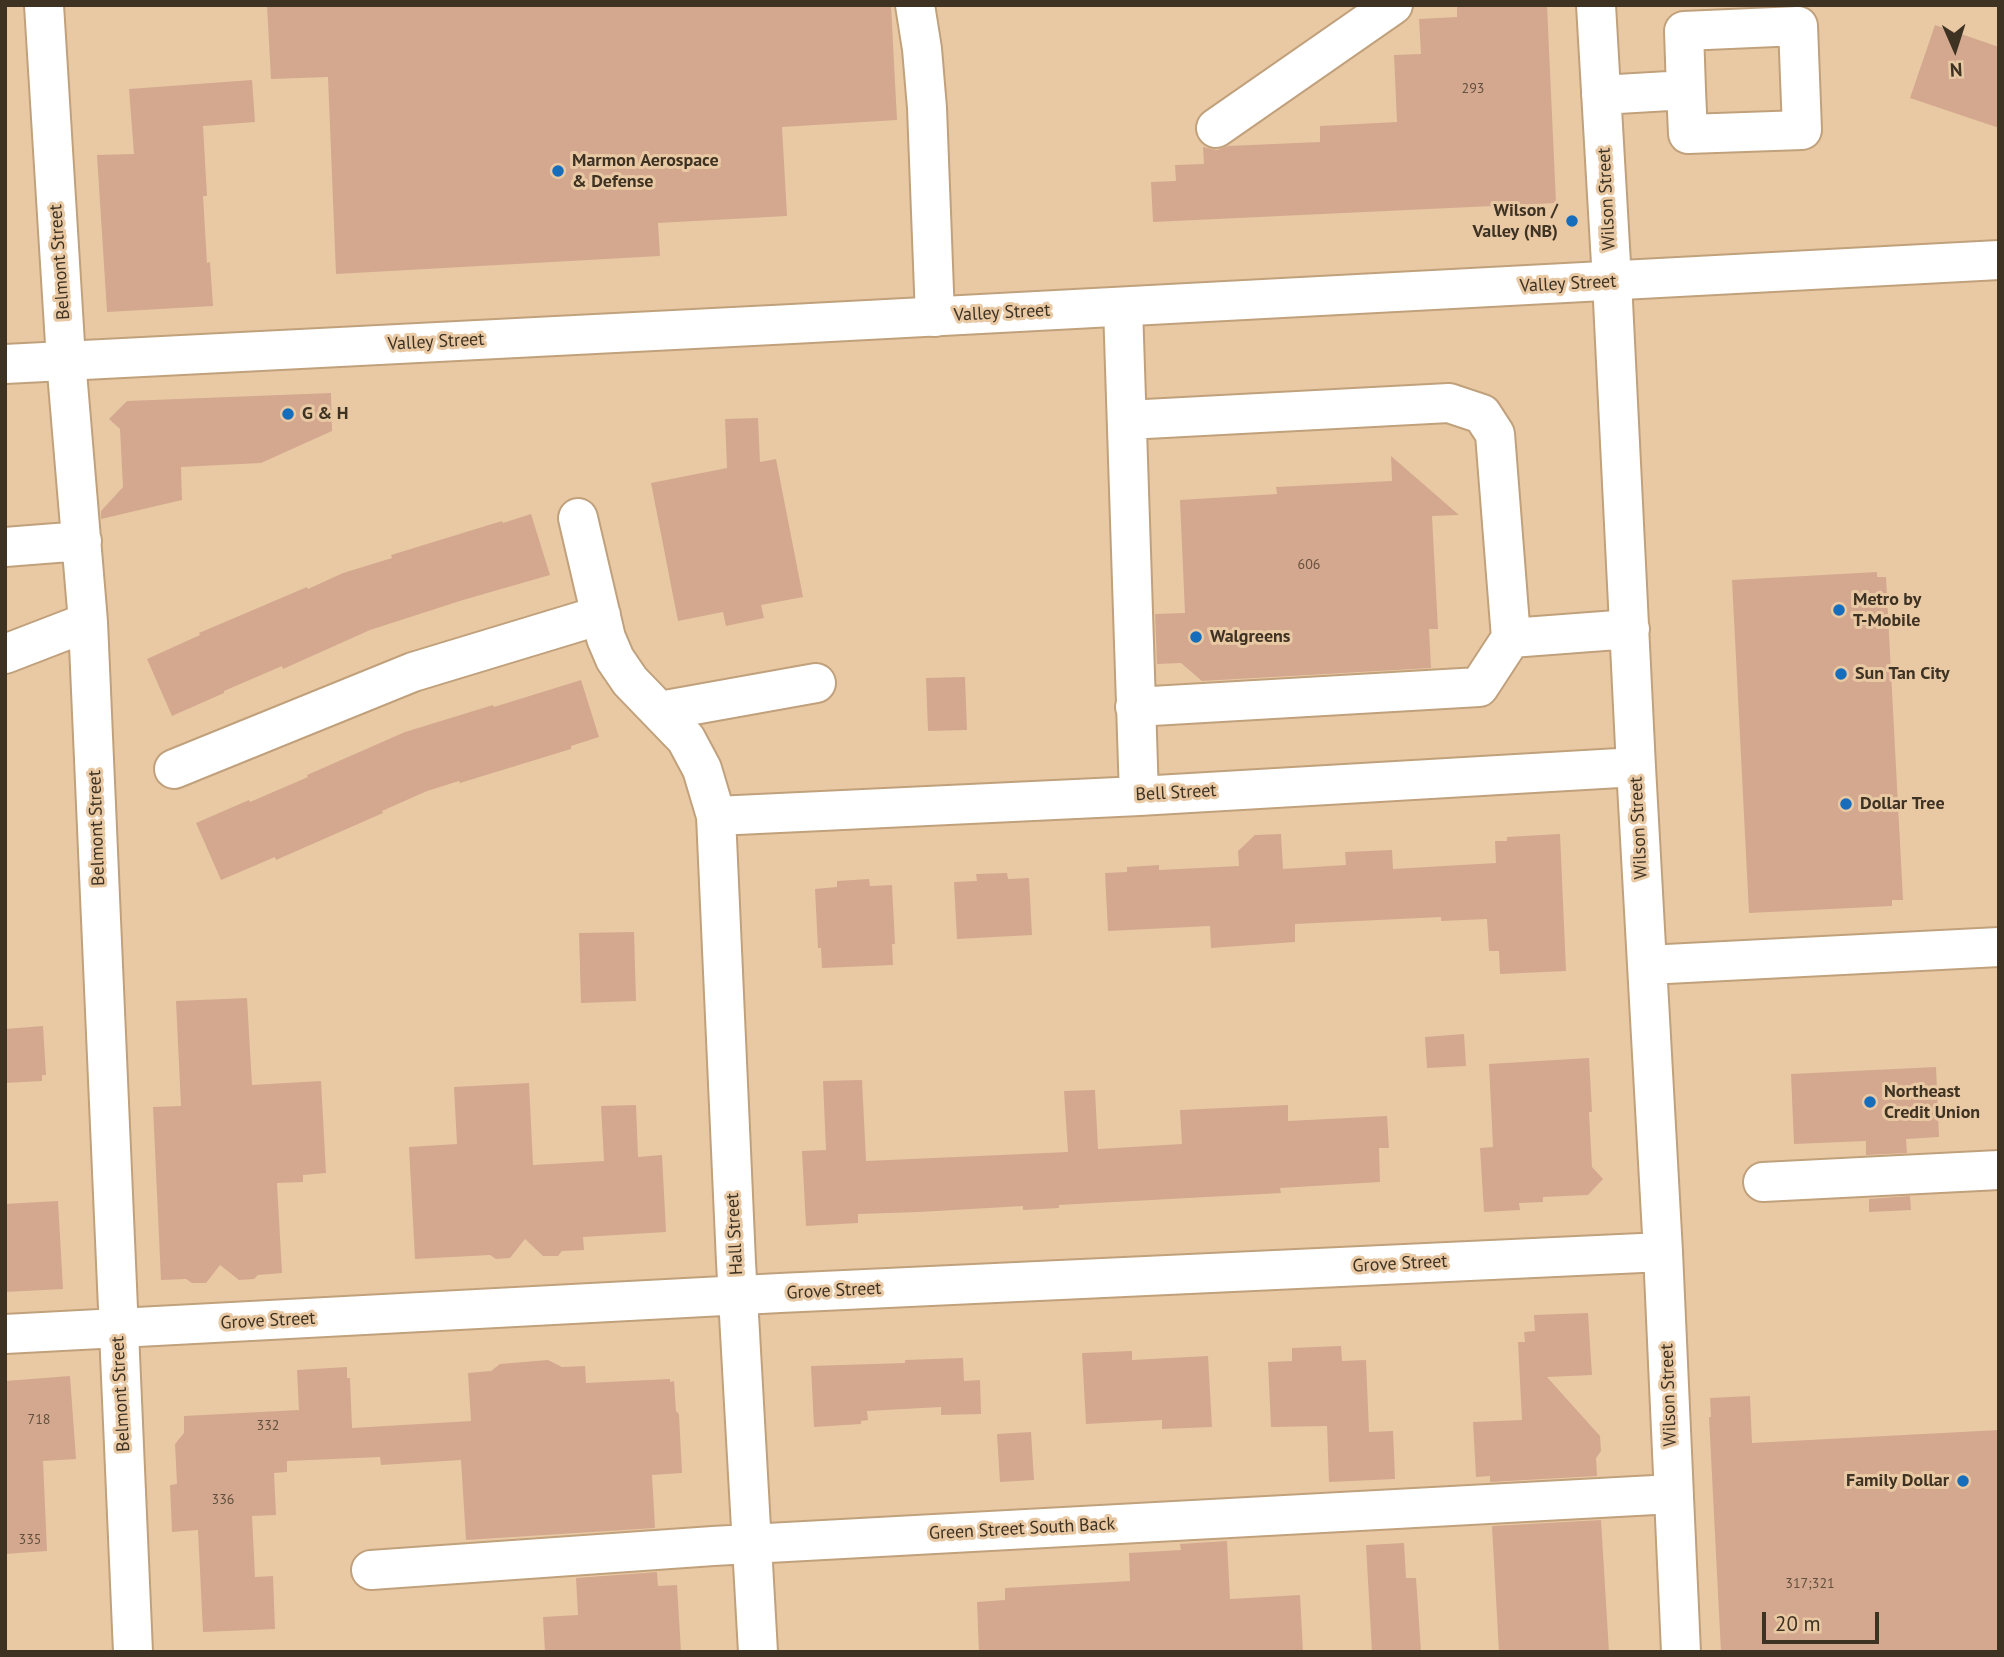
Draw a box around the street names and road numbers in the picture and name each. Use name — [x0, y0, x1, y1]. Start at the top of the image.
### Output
street label: Wilson Street — [1594, 147, 1620, 251]
street label: Belmont Street — [45, 203, 75, 321]
street label: Valley Street — [1519, 271, 1617, 297]
street label: Valley Street — [953, 300, 1051, 326]
street label: Valley Street — [387, 329, 485, 355]
street label: Belmont Street — [84, 770, 110, 886]
street label: Wilson Street — [1626, 776, 1652, 880]
street label: Bell Street — [1135, 780, 1217, 806]
street label: Hall Street — [722, 1192, 748, 1276]
street label: Grove Street — [1352, 1251, 1448, 1277]
street label: Grove Street — [786, 1278, 882, 1304]
street label: Grove Street — [220, 1308, 316, 1334]
street label: Belmont Street — [107, 1336, 135, 1452]
street label: Wilson Street — [1656, 1343, 1682, 1447]
street label: Green Street South Back — [928, 1513, 1116, 1545]

